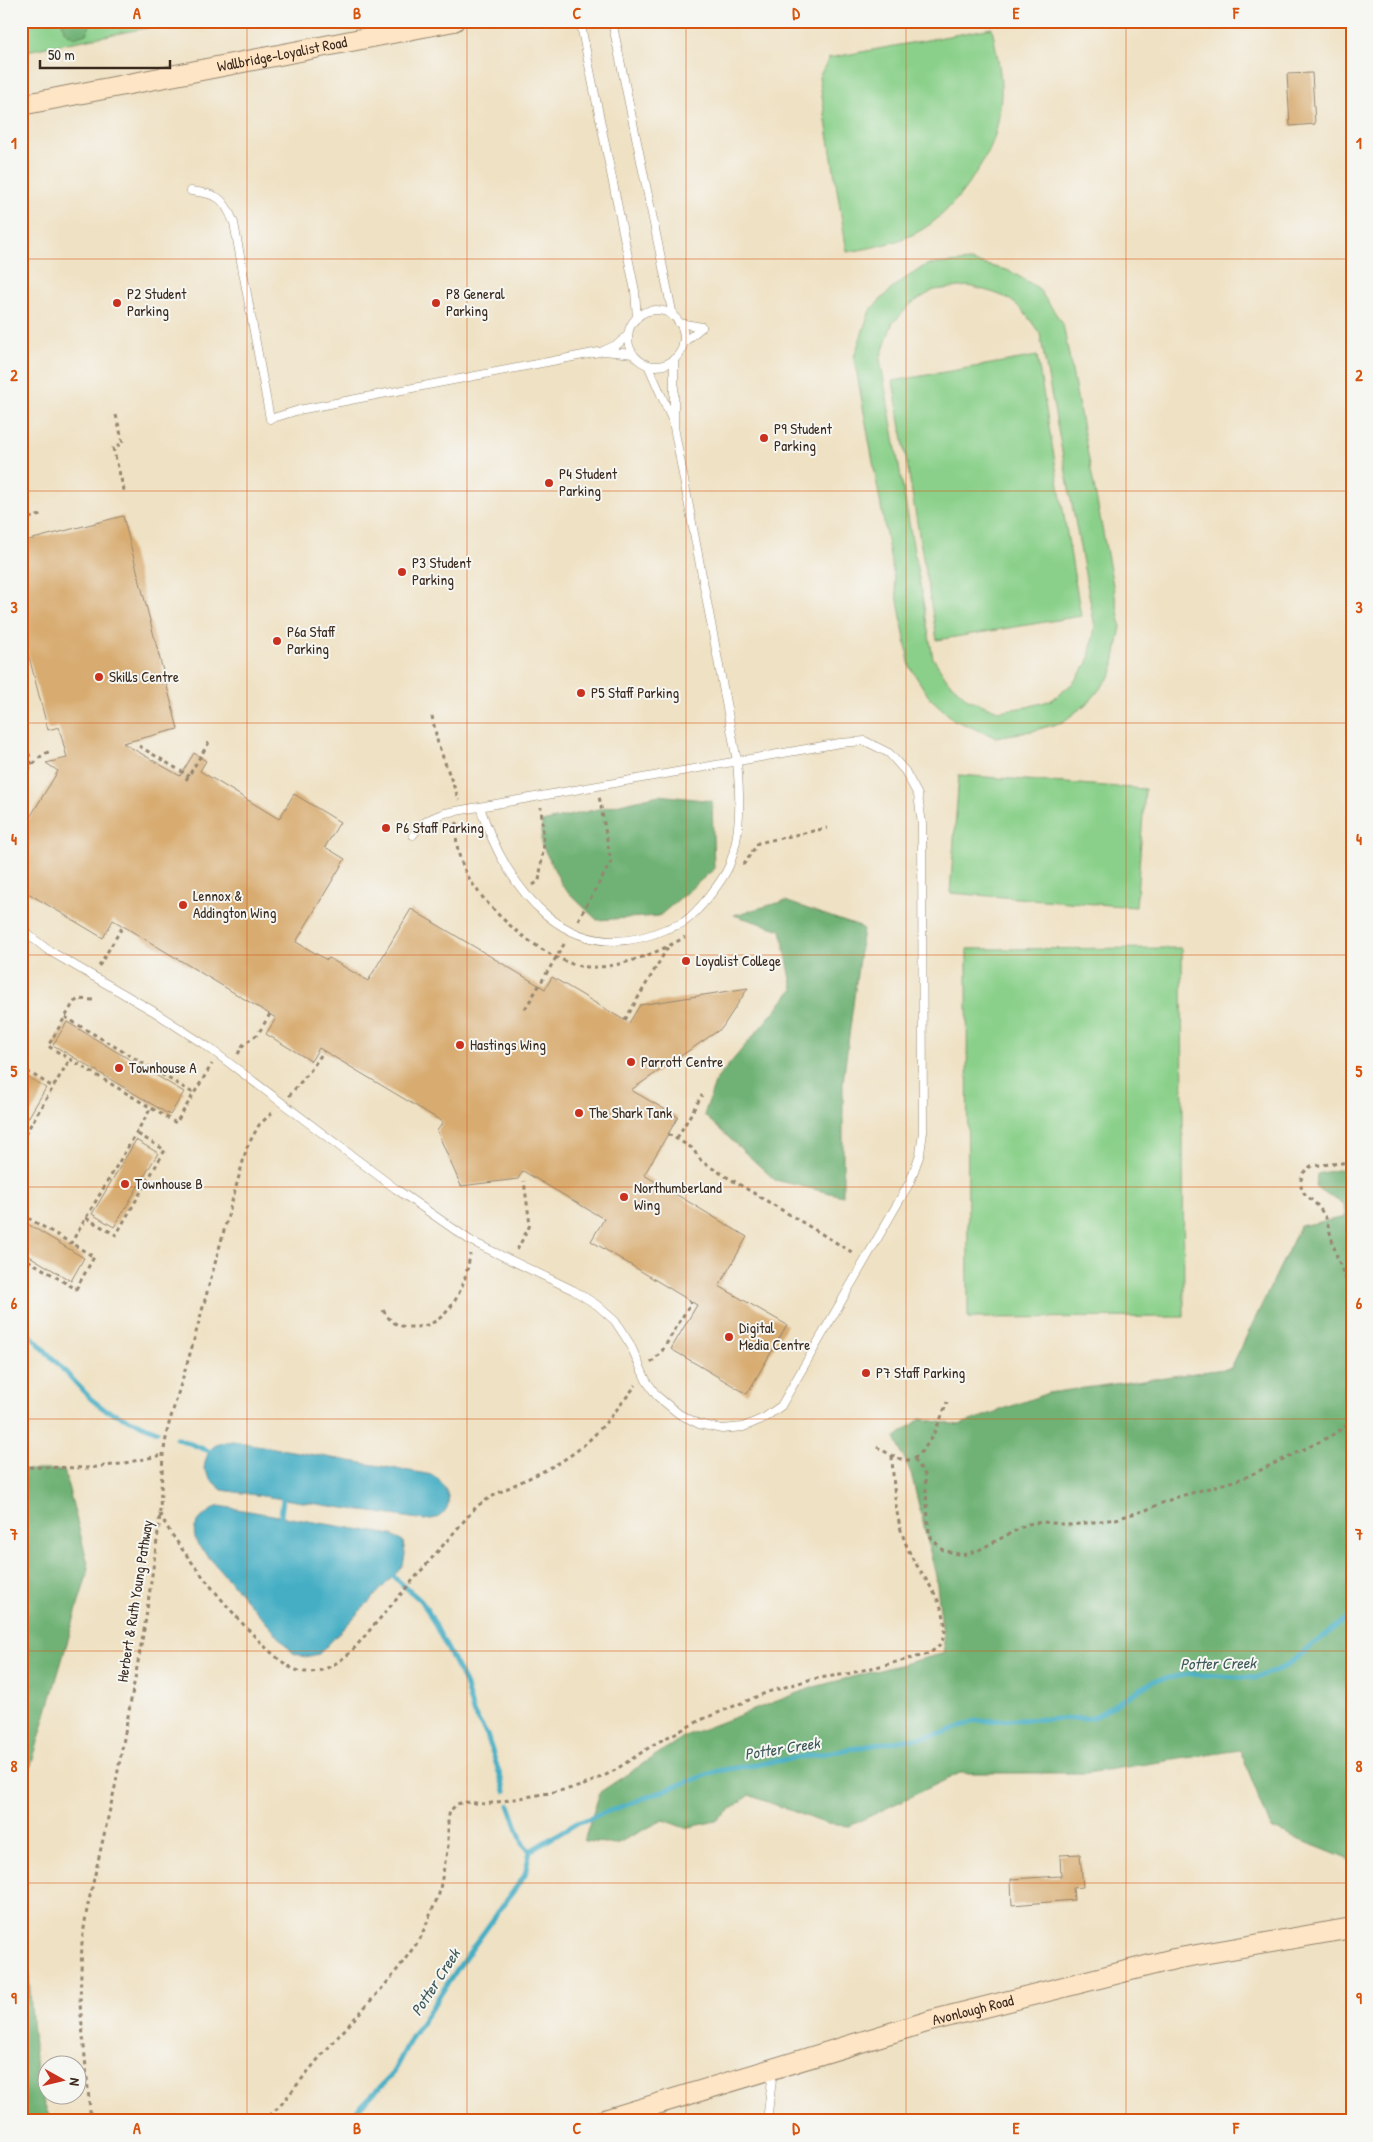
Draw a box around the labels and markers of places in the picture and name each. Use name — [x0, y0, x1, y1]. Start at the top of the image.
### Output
place label: P2 Student Parking — [127, 283, 187, 321]
place label: P8 General Parking — [446, 283, 505, 321]
marker: P2 Student Parking — [111, 297, 123, 309]
marker: P8 General Parking — [430, 297, 442, 309]
place label: P9 Student Parking — [774, 418, 833, 456]
marker: P9 Student Parking — [758, 432, 770, 444]
place label: P4 Student Parking — [559, 463, 618, 501]
marker: P4 Student Parking — [543, 477, 555, 489]
place label: P3 Student Parking — [412, 552, 472, 590]
marker: P3 Student Parking — [396, 566, 408, 578]
place label: P6a Staff Parking — [287, 621, 335, 659]
marker: P6a Staff Parking — [271, 635, 283, 647]
place label: Skills Centre — [109, 666, 179, 687]
marker: Skills Centre — [93, 671, 105, 683]
place label: P5 Staff Parking — [591, 682, 679, 703]
marker: P5 Staff Parking — [575, 687, 587, 699]
place label: P6 Staff Parking — [396, 817, 484, 838]
marker: P6 Staff Parking — [380, 822, 392, 834]
place label: Lennox & Addington Wing — [193, 885, 277, 923]
marker: Lennox & Addington Wing — [177, 899, 189, 911]
place label: Loyalist College — [696, 950, 781, 971]
marker: Loyalist College — [680, 955, 692, 967]
place label: Hastings Wing — [470, 1034, 546, 1055]
marker: Hastings Wing — [454, 1039, 466, 1051]
place label: Parrott Centre — [641, 1051, 723, 1072]
marker: Parrott Centre — [625, 1056, 637, 1068]
place label: Townhouse A — [129, 1057, 197, 1078]
marker: Townhouse A — [113, 1062, 125, 1074]
place label: The Shark Tank — [589, 1102, 672, 1123]
marker: The Shark Tank — [573, 1107, 585, 1119]
place label: Townhouse B — [135, 1173, 203, 1194]
place label: Northumberland Wing — [634, 1177, 722, 1215]
marker: Townhouse B — [119, 1178, 131, 1190]
marker: Northumberland Wing — [618, 1191, 630, 1203]
place label: Digital Media Centre — [739, 1317, 810, 1355]
marker: Digital Media Centre — [723, 1331, 735, 1343]
place label: P7 Staff Parking — [876, 1362, 966, 1383]
marker: P7 Staff Parking — [860, 1367, 872, 1379]

